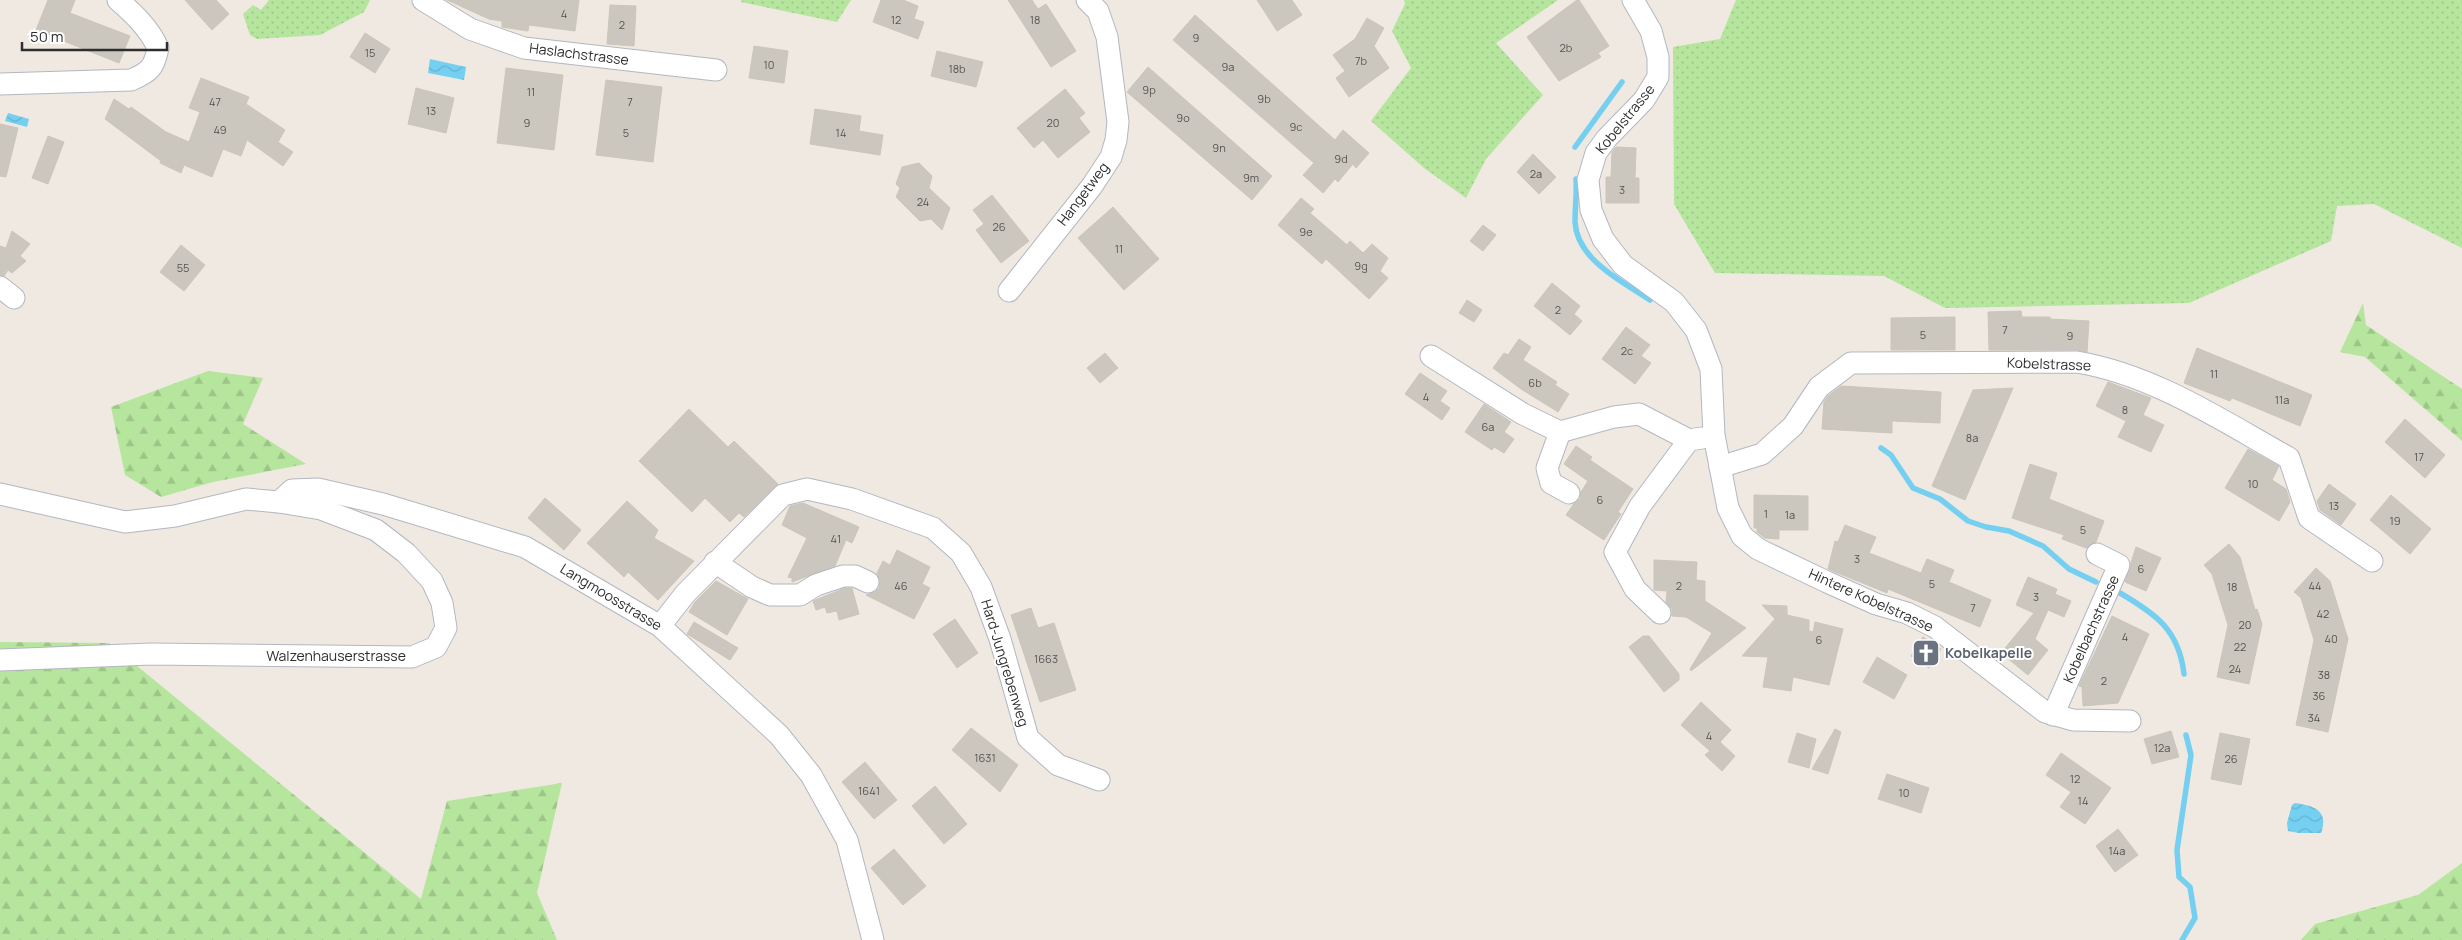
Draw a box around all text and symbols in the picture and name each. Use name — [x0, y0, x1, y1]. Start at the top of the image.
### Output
house number: 4 — [561, 6, 567, 21]
house number: 12 — [891, 12, 901, 27]
house number: 18 — [1030, 12, 1040, 27]
house number: 2 — [619, 17, 625, 32]
scale bar — [22, 20, 168, 52]
text: 50 m — [30, 26, 64, 47]
house number: 9 — [1193, 30, 1200, 45]
street label: Haslachstrasse — [528, 38, 630, 69]
house number: 2b — [1560, 40, 1573, 55]
house number: 15 — [365, 45, 375, 60]
house number: 7b — [1355, 53, 1367, 68]
house number: 10 — [763, 57, 775, 72]
house number: 9a — [1222, 59, 1234, 74]
house number: 18b — [948, 61, 966, 76]
street label: Kobelstrasse — [1591, 80, 1658, 157]
house number: 9p — [1142, 82, 1156, 97]
house number: 11 — [527, 84, 535, 99]
house number: 9b — [1257, 91, 1271, 106]
house number: 47 — [209, 94, 221, 109]
house number: 7 — [627, 94, 633, 109]
house number: 13 — [426, 103, 436, 118]
house number: 9o — [1176, 110, 1190, 125]
house number: 9 — [524, 115, 531, 130]
house number: 20 — [1047, 115, 1059, 130]
house number: 9c — [1290, 119, 1302, 134]
house number: 49 — [213, 122, 227, 137]
house number: 5 — [623, 125, 629, 140]
house number: 14 — [836, 125, 846, 140]
house number: 9n — [1212, 140, 1226, 155]
house number: 9d — [1334, 151, 1348, 166]
street label: Hangetweg — [1053, 158, 1113, 229]
house number: 2a — [1530, 166, 1542, 181]
house number: 9m — [1243, 170, 1259, 185]
house number: 3 — [1619, 182, 1625, 197]
house number: 24 — [917, 194, 929, 209]
house number: 26 — [992, 219, 1006, 234]
house number: 9e — [1299, 224, 1313, 239]
house number: 11 — [1115, 241, 1123, 256]
house number: 9g — [1354, 258, 1368, 273]
house number: 55 — [177, 260, 189, 275]
house number: 2 — [1555, 302, 1561, 317]
house number: 7 — [2002, 322, 2008, 337]
house number: 5 — [1920, 327, 1926, 342]
house number: 9 — [2067, 328, 2074, 343]
house number: 2c — [1621, 343, 1633, 358]
street label: Kobelstrasse — [2007, 353, 2091, 374]
house number: 11 — [2210, 366, 2218, 381]
house number: 6b — [1528, 375, 1542, 390]
house number: 4 — [1423, 389, 1429, 404]
house number: 11a — [2275, 392, 2289, 407]
house number: 8 — [2122, 402, 2128, 417]
house number: 6a — [1482, 419, 1494, 434]
house number: 8a — [1966, 430, 1978, 445]
house number: 17 — [2414, 449, 2424, 464]
house number: 10 — [2247, 476, 2259, 491]
house number: 6 — [1597, 492, 1604, 507]
house number: 13 — [2329, 498, 2339, 513]
house number: 1 — [1764, 506, 1768, 521]
house number: 1a — [1785, 507, 1795, 522]
house number: 19 — [2389, 513, 2401, 528]
house number: 5 — [2080, 522, 2086, 537]
house number: 41 — [831, 531, 841, 546]
house number: 3 — [1854, 551, 1860, 566]
street label: Langmoosstrasse — [557, 559, 666, 634]
house number: 6 — [2138, 561, 2145, 576]
street label: Hintere Kobelstrasse — [1806, 563, 1937, 636]
street label: Kobelbachstrasse — [2058, 572, 2123, 686]
house number: 5 — [1929, 576, 1935, 591]
house number: 46 — [894, 578, 908, 593]
house number: 2 — [1676, 578, 1682, 593]
house number: 44 — [2308, 578, 2322, 593]
house number: 18 — [2227, 579, 2237, 594]
house number: 3 — [2033, 589, 2039, 604]
street label: Hard-Jungrebenweg — [977, 597, 1034, 729]
house number: 7 — [1970, 600, 1976, 615]
house number: 42 — [2317, 606, 2329, 621]
house number: 20 — [2239, 617, 2251, 632]
house number: 4 — [2122, 629, 2128, 644]
house number: 40 — [2324, 631, 2338, 646]
house number: 6 — [1816, 632, 1823, 647]
church icon: Kobelkapelle — [1911, 638, 1941, 668]
house number: 22 — [2234, 639, 2246, 654]
place label: Kobelkapelle — [1945, 643, 2032, 662]
street label: Walzenhauserstrasse — [266, 646, 406, 665]
house number: 1663 — [1034, 651, 1058, 666]
house number: 24 — [2229, 661, 2241, 676]
house number: 38 — [2318, 667, 2330, 682]
house number: 2 — [2101, 673, 2107, 688]
house number: 36 — [2313, 688, 2326, 703]
house number: 34 — [2308, 710, 2320, 725]
house number: 4 — [1706, 728, 1712, 743]
house number: 12a — [2154, 740, 2170, 755]
house number: 1631 — [974, 750, 996, 765]
house number: 26 — [2224, 751, 2238, 766]
house number: 12 — [2070, 771, 2080, 786]
house number: 1641 — [858, 783, 880, 798]
house number: 10 — [1898, 785, 1910, 800]
house number: 14 — [2078, 793, 2088, 808]
house number: 14a — [2109, 843, 2125, 858]

